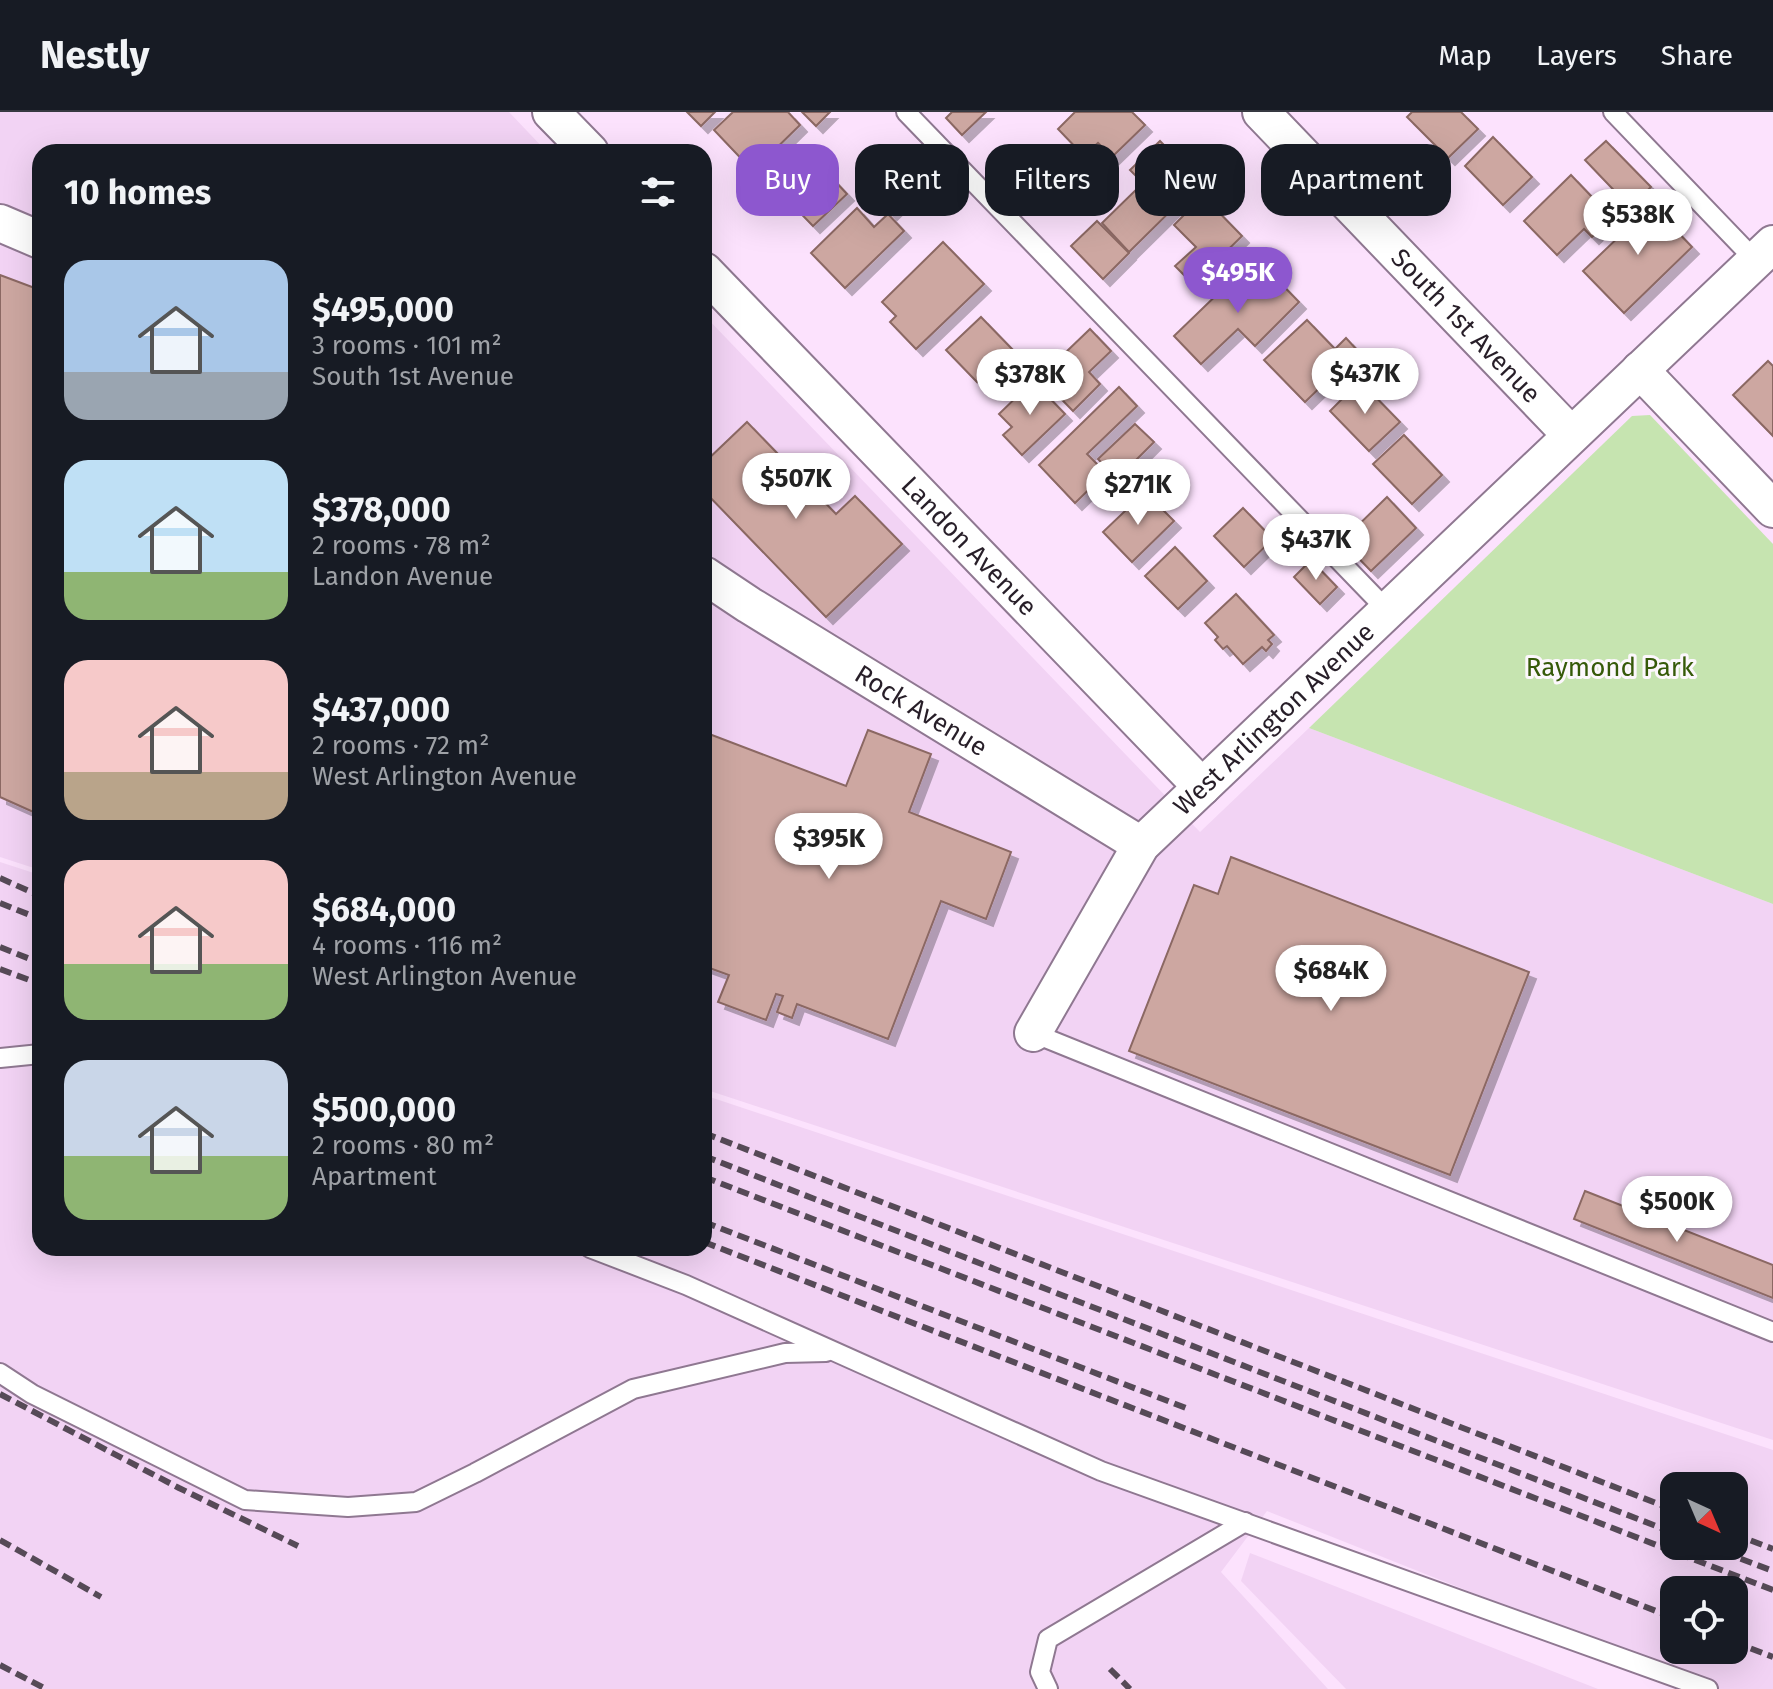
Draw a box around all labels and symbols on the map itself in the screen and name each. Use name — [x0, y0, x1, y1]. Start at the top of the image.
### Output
pin: $538K — [1582, 189, 1694, 257]
street label: South 1st Avenue — [1385, 242, 1547, 409]
pin: $495K — [1182, 247, 1294, 315]
pin: $437K — [1309, 348, 1421, 416]
pin: $378K — [974, 349, 1086, 417]
pin: $507K — [740, 453, 852, 521]
pin: $271K — [1082, 459, 1194, 527]
street label: Landon Avenue — [895, 470, 1043, 622]
pin: $437K — [1260, 514, 1372, 582]
street label: West Arlington Avenue — [1167, 616, 1381, 821]
park label: Raymond Park — [1526, 652, 1695, 683]
street label: Rock Avenue — [849, 658, 993, 763]
pin: $395K — [773, 813, 885, 881]
pin: $684K — [1275, 945, 1387, 1013]
pin: $500K — [1621, 1176, 1733, 1244]
north arrow — [1660, 1472, 1748, 1560]

